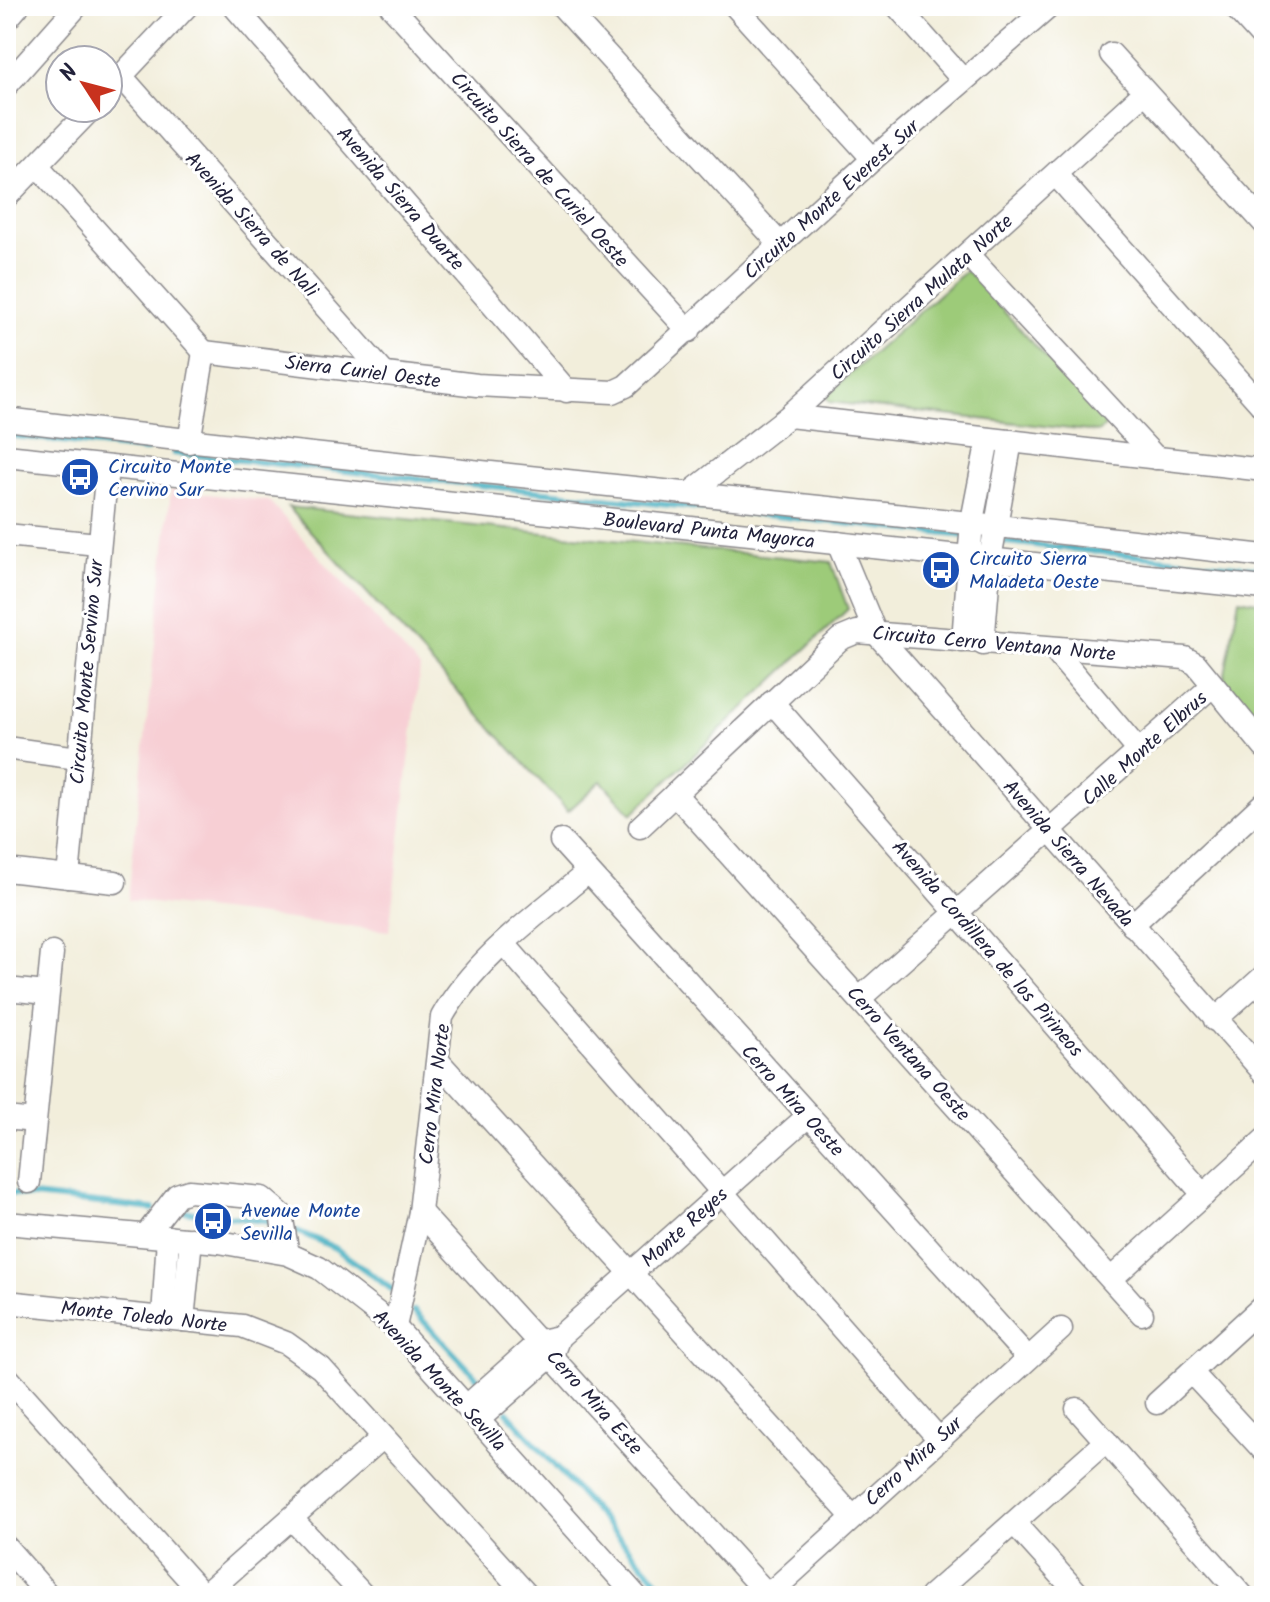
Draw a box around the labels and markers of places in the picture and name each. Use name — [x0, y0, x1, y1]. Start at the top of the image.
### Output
place label: Circuito Monte Cervino Sur — [108, 452, 232, 507]
bus stop icon: Circuito Monte Cervino Sur — [59, 456, 101, 498]
place label: Circuito Sierra Maladeta Oeste — [969, 544, 1099, 599]
bus stop icon: Circuito Sierra Maladeta Oeste — [920, 549, 962, 591]
place label: Avenue Monte Sevilla — [241, 1196, 360, 1251]
bus stop icon: Avenue Monte Sevilla — [192, 1200, 234, 1242]

